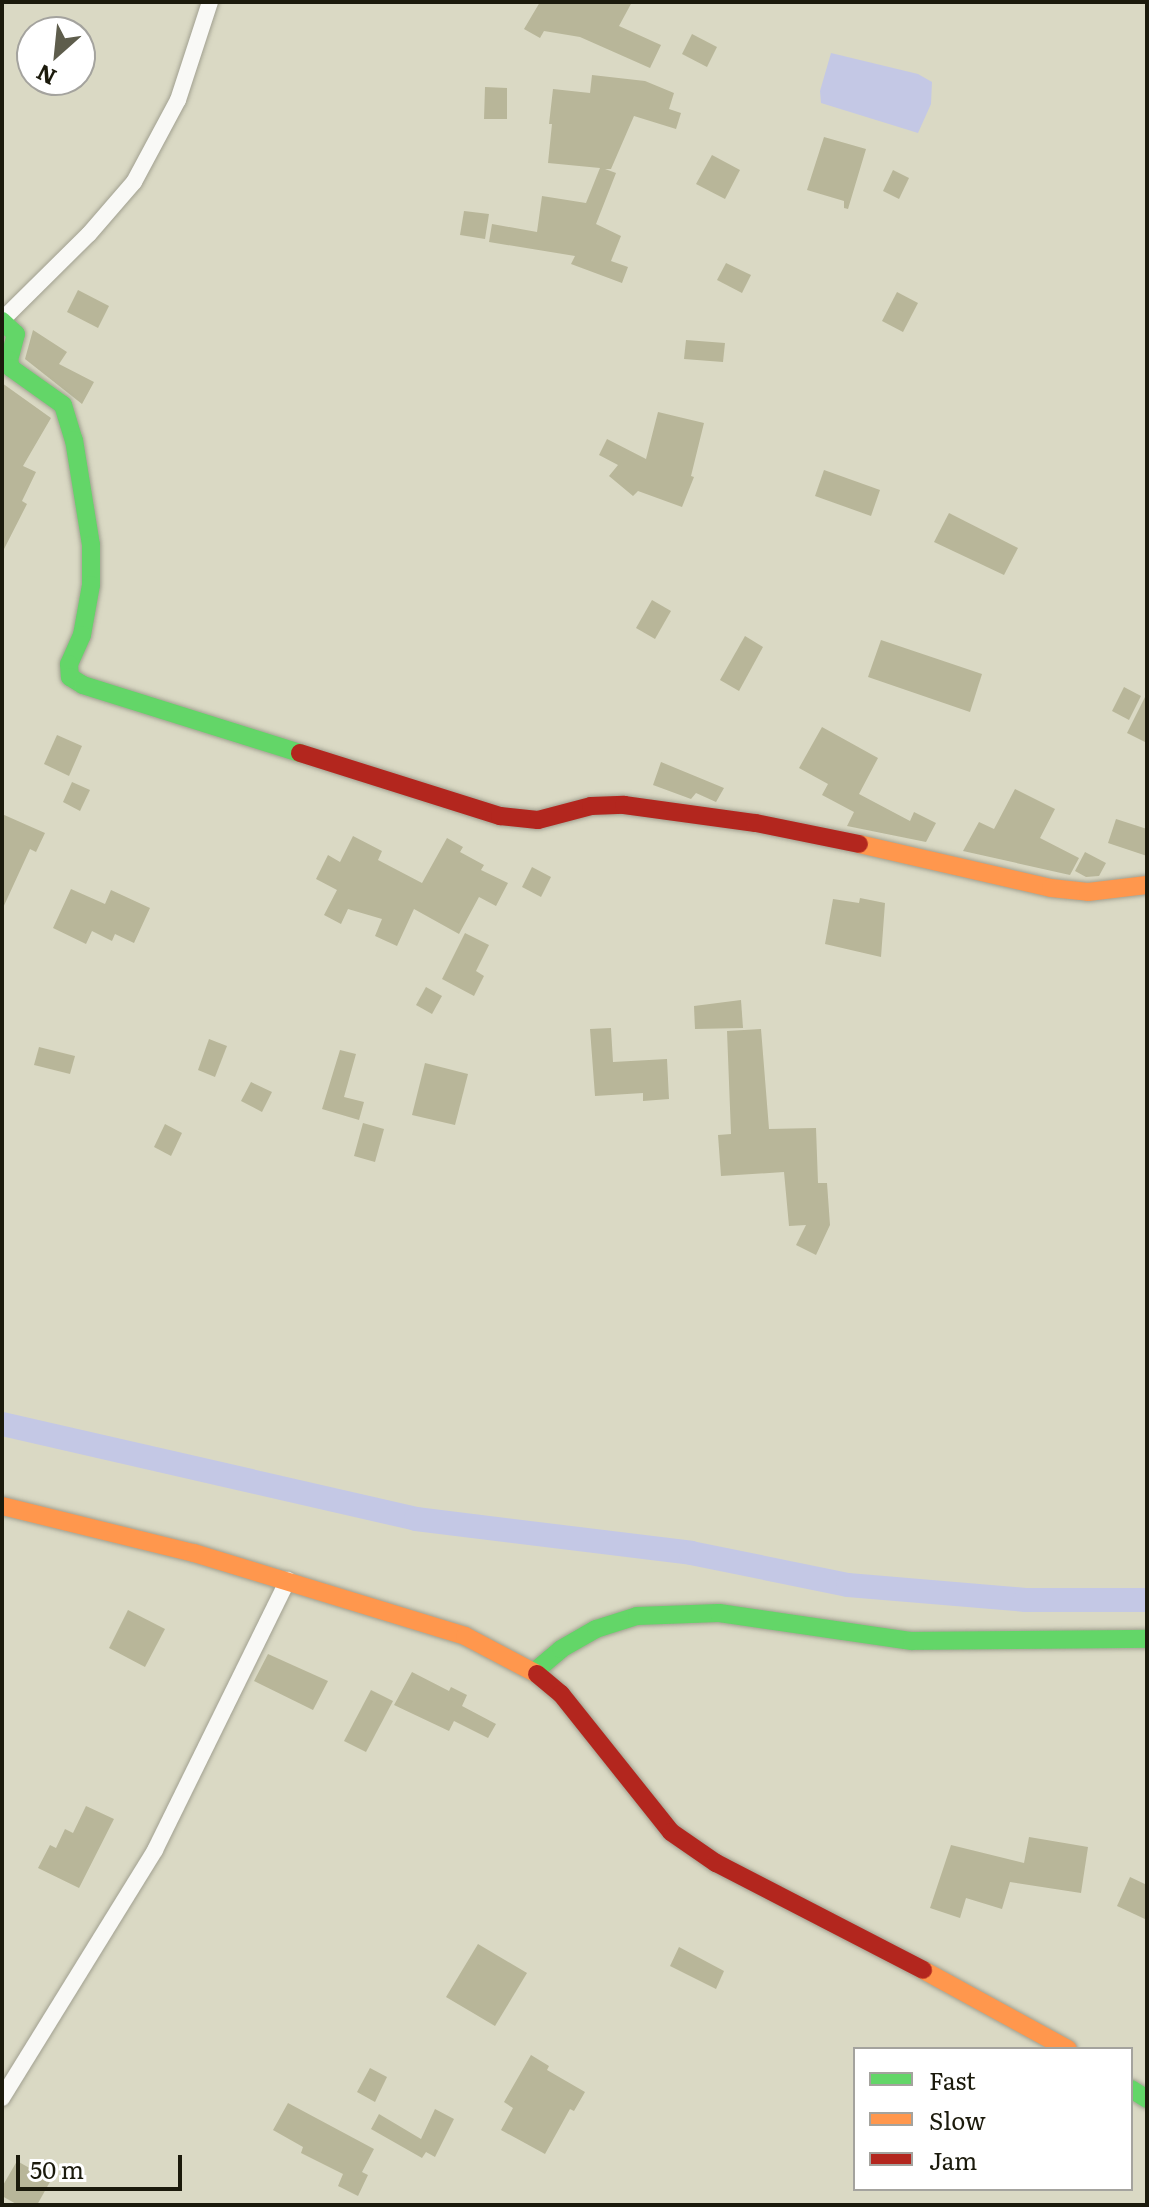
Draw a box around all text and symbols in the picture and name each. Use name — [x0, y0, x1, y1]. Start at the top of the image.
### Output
north arrow — [16, 16, 96, 96]
text: N — [30, 57, 62, 95]
legend — [853, 2047, 1133, 2191]
text: Fast — [929, 2062, 976, 2097]
text: Slow — [929, 2102, 986, 2137]
scale bar — [20, 2139, 186, 2189]
text: Jam — [929, 2142, 977, 2177]
text: 50 m — [30, 2151, 84, 2186]

